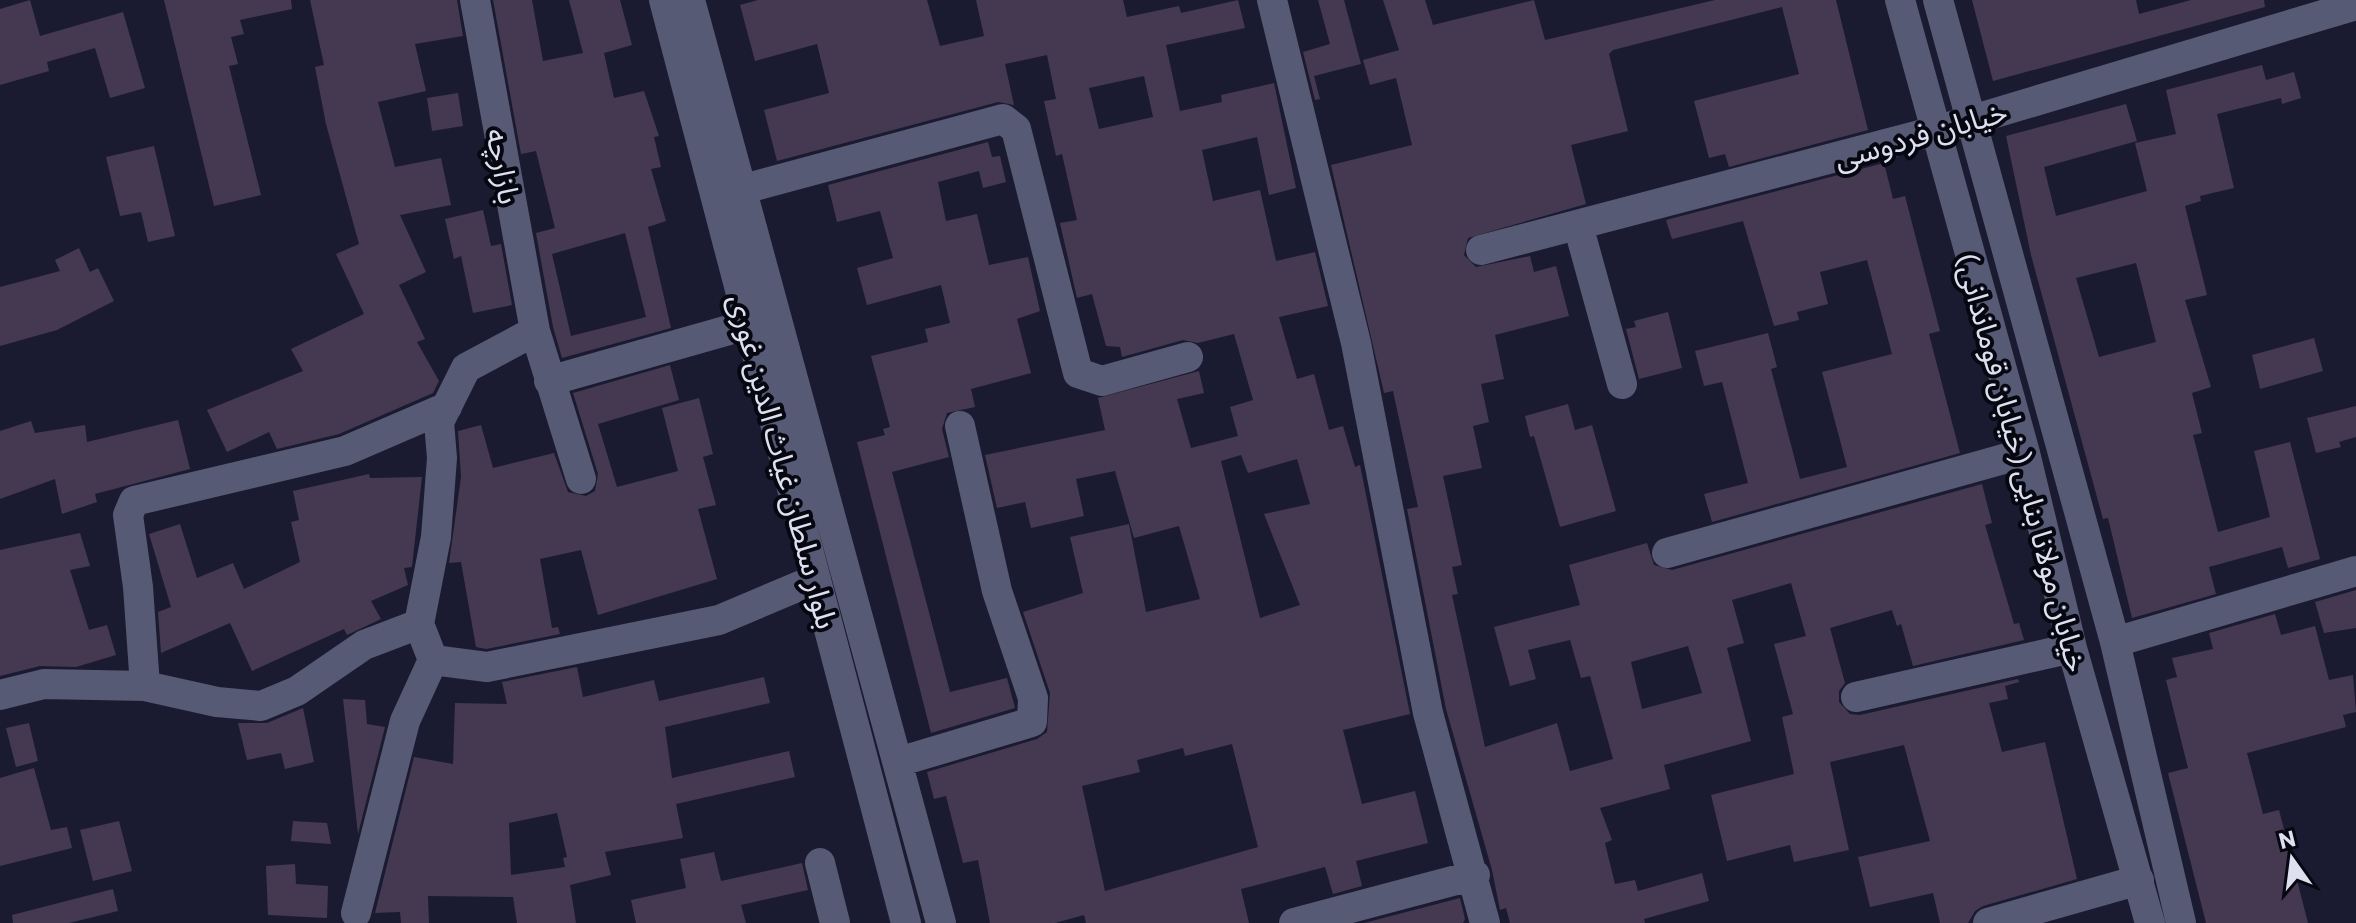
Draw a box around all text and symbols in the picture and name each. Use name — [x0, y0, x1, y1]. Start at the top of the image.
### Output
street label: خیابان فردوسی — [1829, 91, 2011, 176]
street label: بازارچه — [477, 125, 530, 207]
street label: خیابان مولانا بنایی (خیابان قوماندانی) — [1949, 249, 2098, 676]
street label: بلوار سلطان غیاث الدین غوری — [722, 290, 848, 633]
north arrow — [2252, 819, 2332, 899]
text: N — [2276, 824, 2298, 854]

